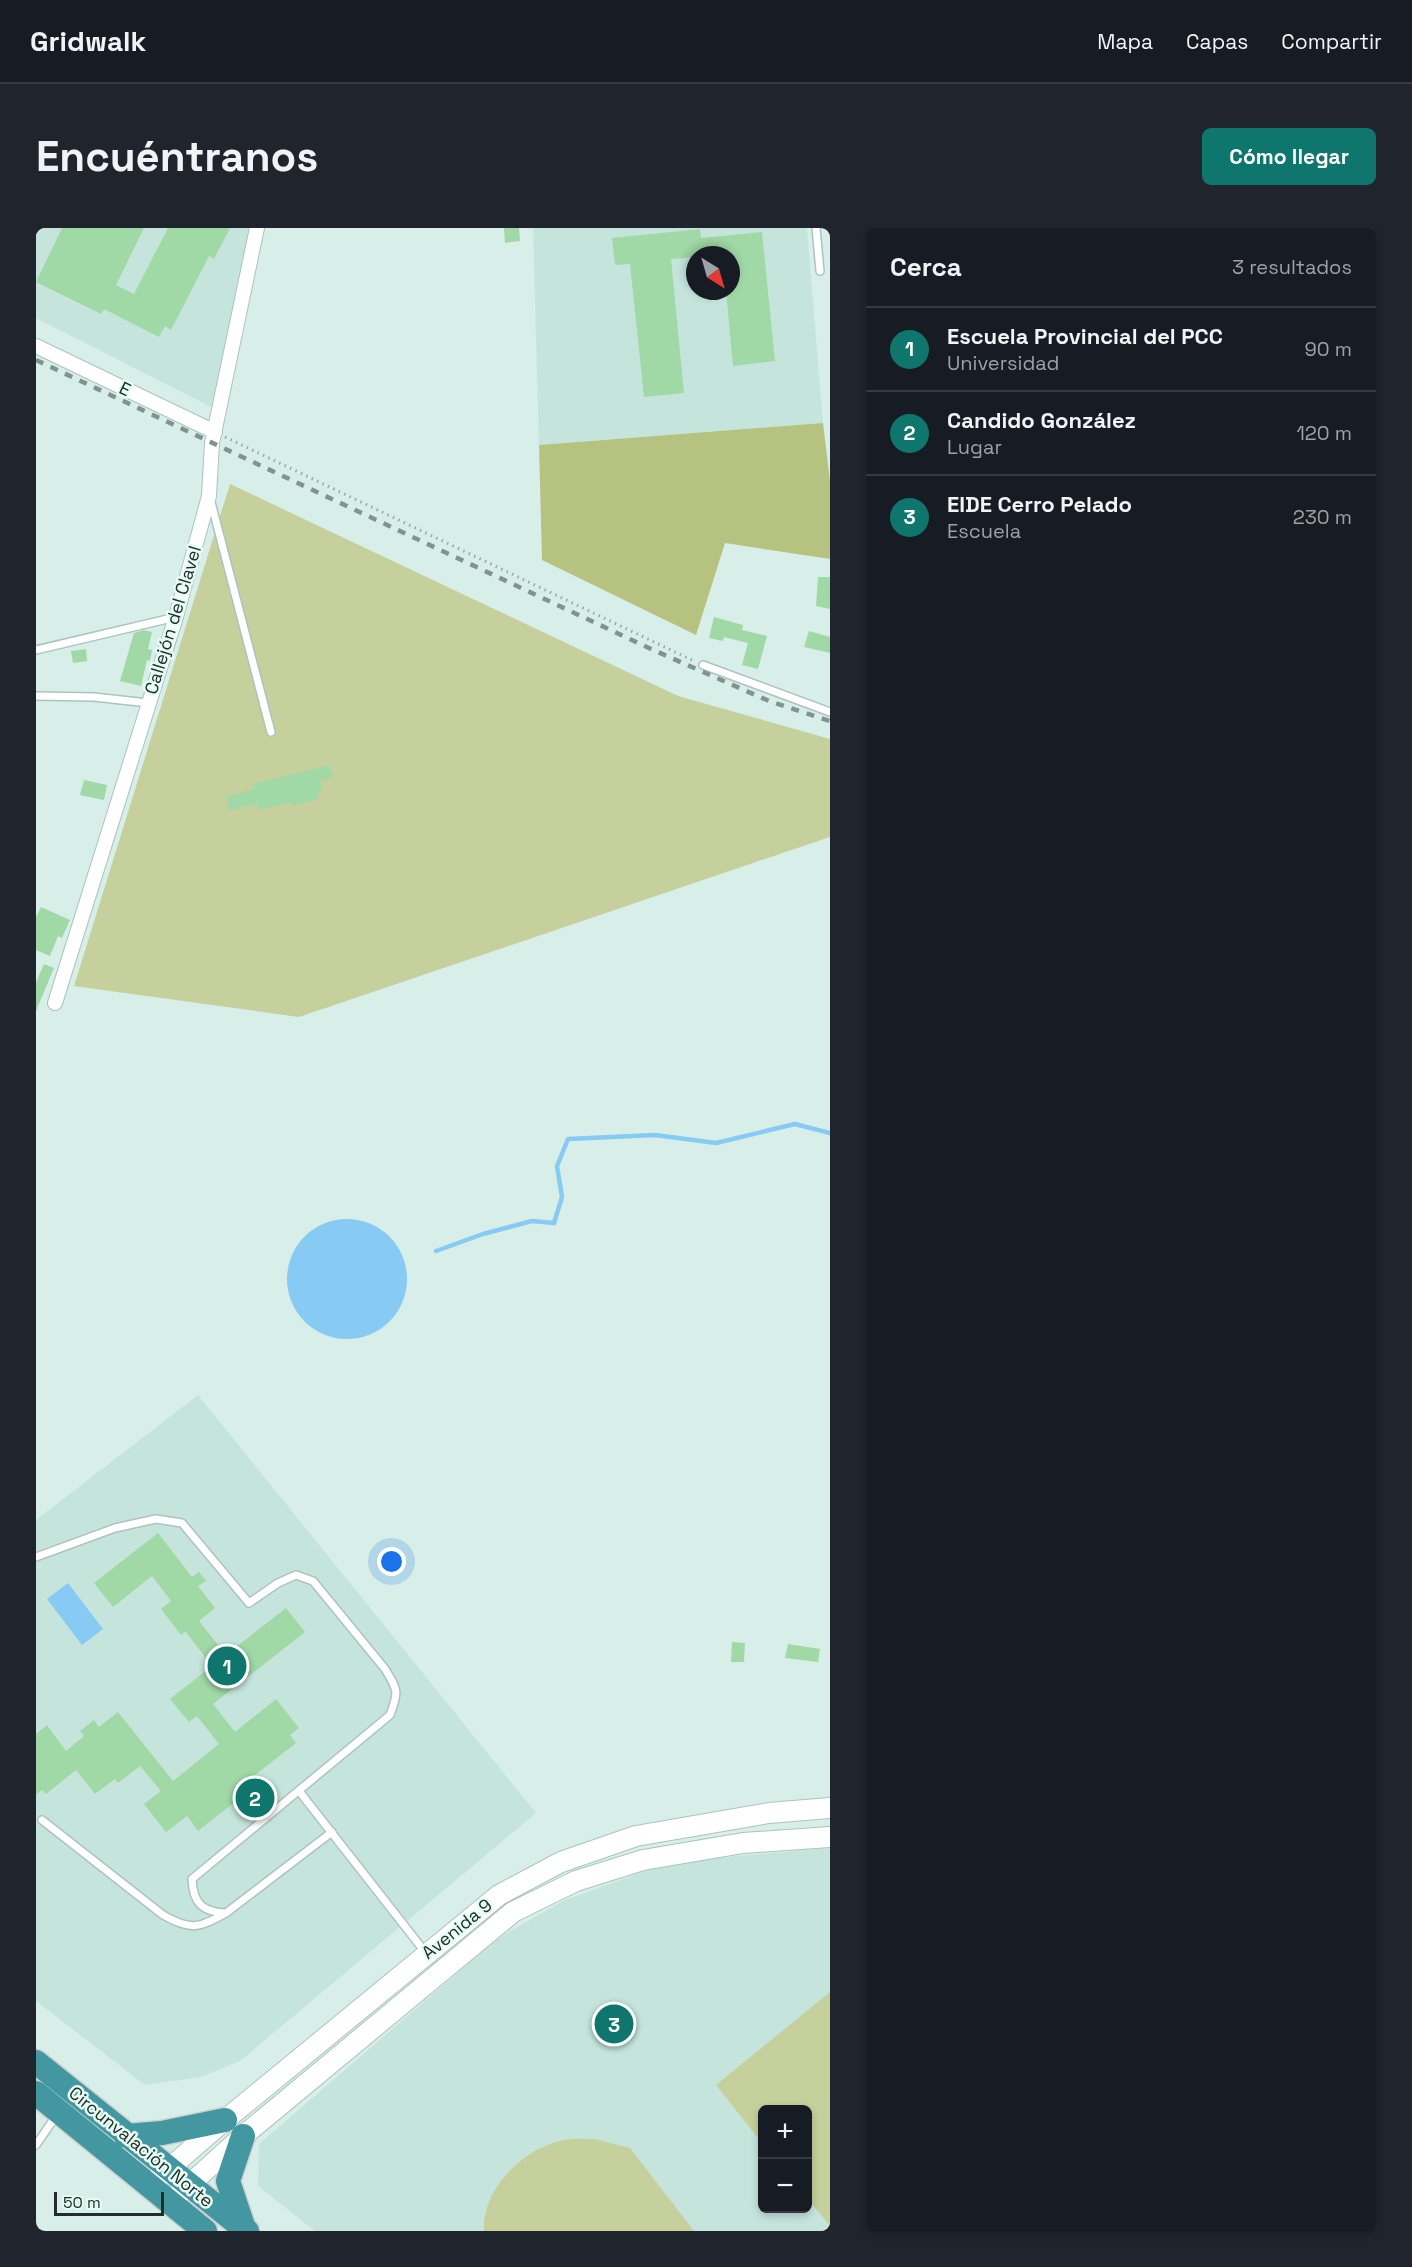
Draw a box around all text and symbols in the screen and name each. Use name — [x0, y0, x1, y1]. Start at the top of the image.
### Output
text: Gridwalk — [30, 23, 146, 59]
text: Mapa — [1097, 28, 1153, 55]
text: Capas — [1186, 28, 1248, 55]
text: Compartir — [1281, 28, 1382, 55]
button: Cómo llegar — [1202, 128, 1376, 185]
text: Encuéntranos — [36, 130, 318, 183]
north arrow — [686, 246, 740, 300]
text: Cerca — [890, 250, 962, 284]
text: 3 resultados — [1232, 254, 1352, 280]
text: Escuela Provincial del PCC — [947, 322, 1223, 350]
text: 1 — [905, 336, 914, 362]
text: 90 m — [1305, 336, 1352, 362]
text: Universidad — [947, 350, 1059, 376]
street label: E — [116, 376, 135, 401]
text: Candido González — [947, 406, 1136, 434]
text: 2 — [904, 420, 915, 446]
text: 120 m — [1296, 420, 1352, 446]
text: Lugar — [947, 434, 1002, 460]
text: EIDE Cerro Pelado — [947, 490, 1132, 518]
text: 3 — [903, 504, 916, 530]
text: 230 m — [1293, 504, 1352, 530]
text: Escuela — [947, 518, 1021, 544]
street label: Callejón del Clavel — [139, 543, 206, 697]
your location — [377, 1547, 406, 1576]
pin: 1 — [208, 1644, 246, 1688]
pin: 2 — [236, 1776, 274, 1820]
street label: Avenida 9 — [417, 1893, 497, 1964]
pin: 3 — [594, 2002, 634, 2046]
street label: Circunvalación Norte — [64, 2081, 218, 2212]
map controls — [758, 2105, 812, 2213]
button: + — [758, 2105, 812, 2159]
button: − — [758, 2159, 812, 2213]
scale bar — [54, 2189, 164, 2216]
text: 50 m — [63, 2192, 101, 2213]

